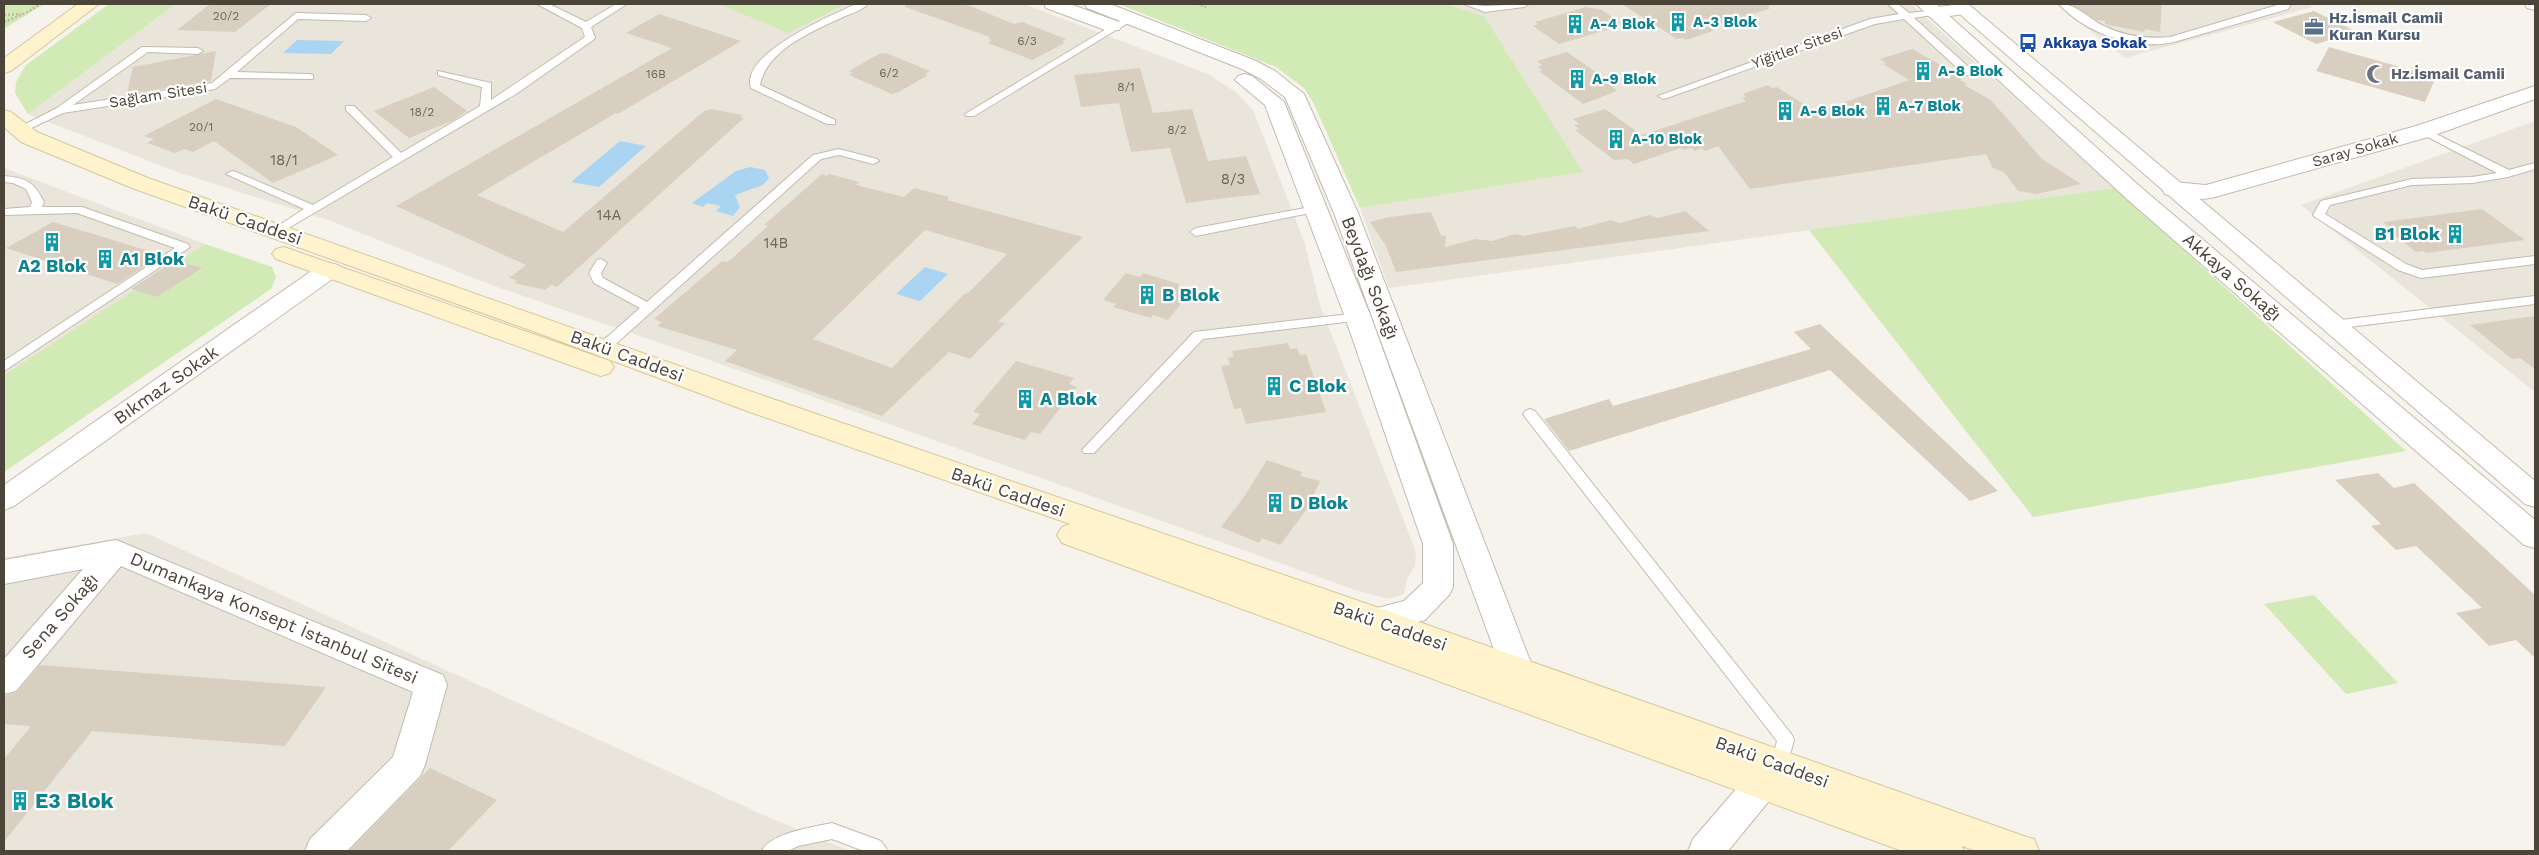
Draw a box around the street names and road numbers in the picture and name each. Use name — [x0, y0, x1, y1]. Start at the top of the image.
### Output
street label: Yiğitler Sitesi — [1749, 23, 1845, 73]
street label: Sağlam Sitesi — [108, 78, 208, 112]
street label: Saray Sokak — [2310, 129, 2400, 171]
street label: Bakü Caddesi — [185, 190, 305, 249]
street label: Beydağı Sokağı — [1337, 213, 1404, 342]
street label: Akkaya Sokağı — [2179, 228, 2286, 325]
street label: Bakü Caddesi — [568, 325, 687, 386]
street label: Bıkmaz Sokak — [109, 341, 222, 428]
street label: Bakü Caddesi — [948, 462, 1068, 521]
street label: Dumankaya Konsept İstanbul Sitesi — [127, 547, 421, 688]
street label: Sena Sokağı — [17, 569, 102, 663]
street label: Bakü Caddesi — [1330, 596, 1450, 655]
street label: Bakü Caddesi — [1713, 731, 1832, 792]

